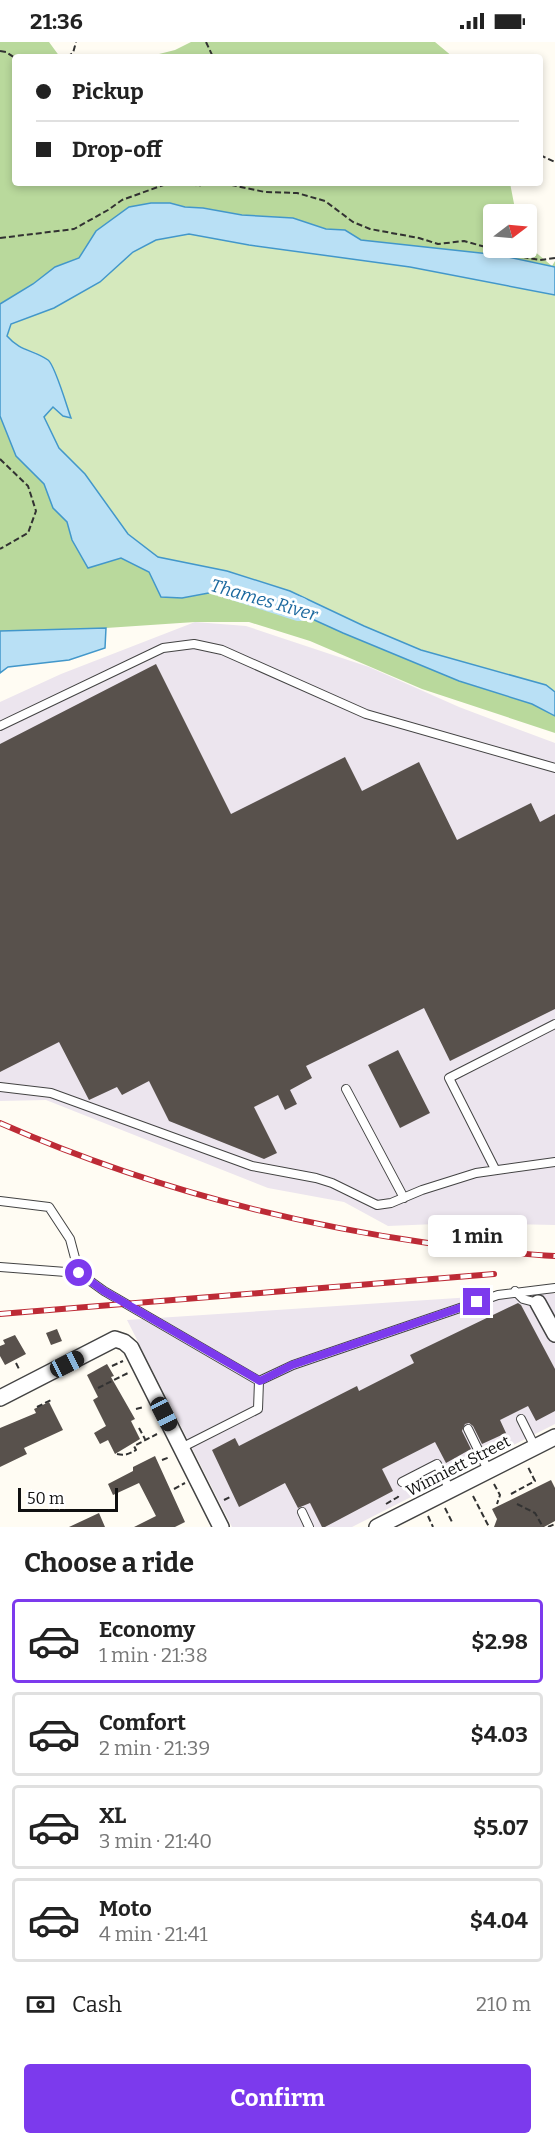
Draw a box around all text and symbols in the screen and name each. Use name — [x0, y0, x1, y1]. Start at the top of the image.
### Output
text: 21:36 — [30, 8, 83, 35]
text: Pickup — [72, 78, 144, 105]
text: Drop-off — [72, 136, 162, 163]
north arrow — [483, 204, 537, 258]
map controls — [483, 204, 537, 258]
water label: Thames River — [208, 574, 321, 626]
callout: 1 min — [428, 1215, 526, 1257]
text: 1 min — [452, 1224, 503, 1248]
route start — [65, 1259, 92, 1286]
route end — [463, 1288, 490, 1315]
car — [47, 1348, 87, 1380]
car — [148, 1394, 180, 1434]
street label: Winniett Street — [403, 1432, 513, 1500]
scale bar — [18, 1485, 118, 1512]
text: 50 m — [27, 1489, 64, 1508]
text: Choose a ride — [24, 1547, 194, 1579]
icon: car — [27, 1614, 81, 1668]
text: Economy — [99, 1616, 195, 1643]
text: $2.98 — [471, 1628, 528, 1655]
text: 1 min · 21:38 — [99, 1643, 208, 1667]
icon: car — [27, 1707, 81, 1761]
text: Comfort — [99, 1709, 186, 1736]
text: $4.03 — [470, 1721, 528, 1748]
text: 2 min · 21:39 — [99, 1736, 210, 1760]
icon: car — [27, 1800, 81, 1854]
text: XL — [99, 1802, 126, 1829]
text: $5.07 — [473, 1814, 528, 1841]
text: 3 min · 21:40 — [99, 1829, 212, 1853]
icon: car — [27, 1893, 81, 1947]
text: Moto — [99, 1895, 152, 1922]
text: $4.04 — [470, 1907, 528, 1934]
text: 4 min · 21:41 — [99, 1922, 208, 1946]
icon: cash — [24, 1988, 57, 2021]
text: Cash — [72, 1991, 122, 2018]
text: 210 m — [476, 1992, 531, 2016]
button: Confirm — [24, 2064, 531, 2133]

